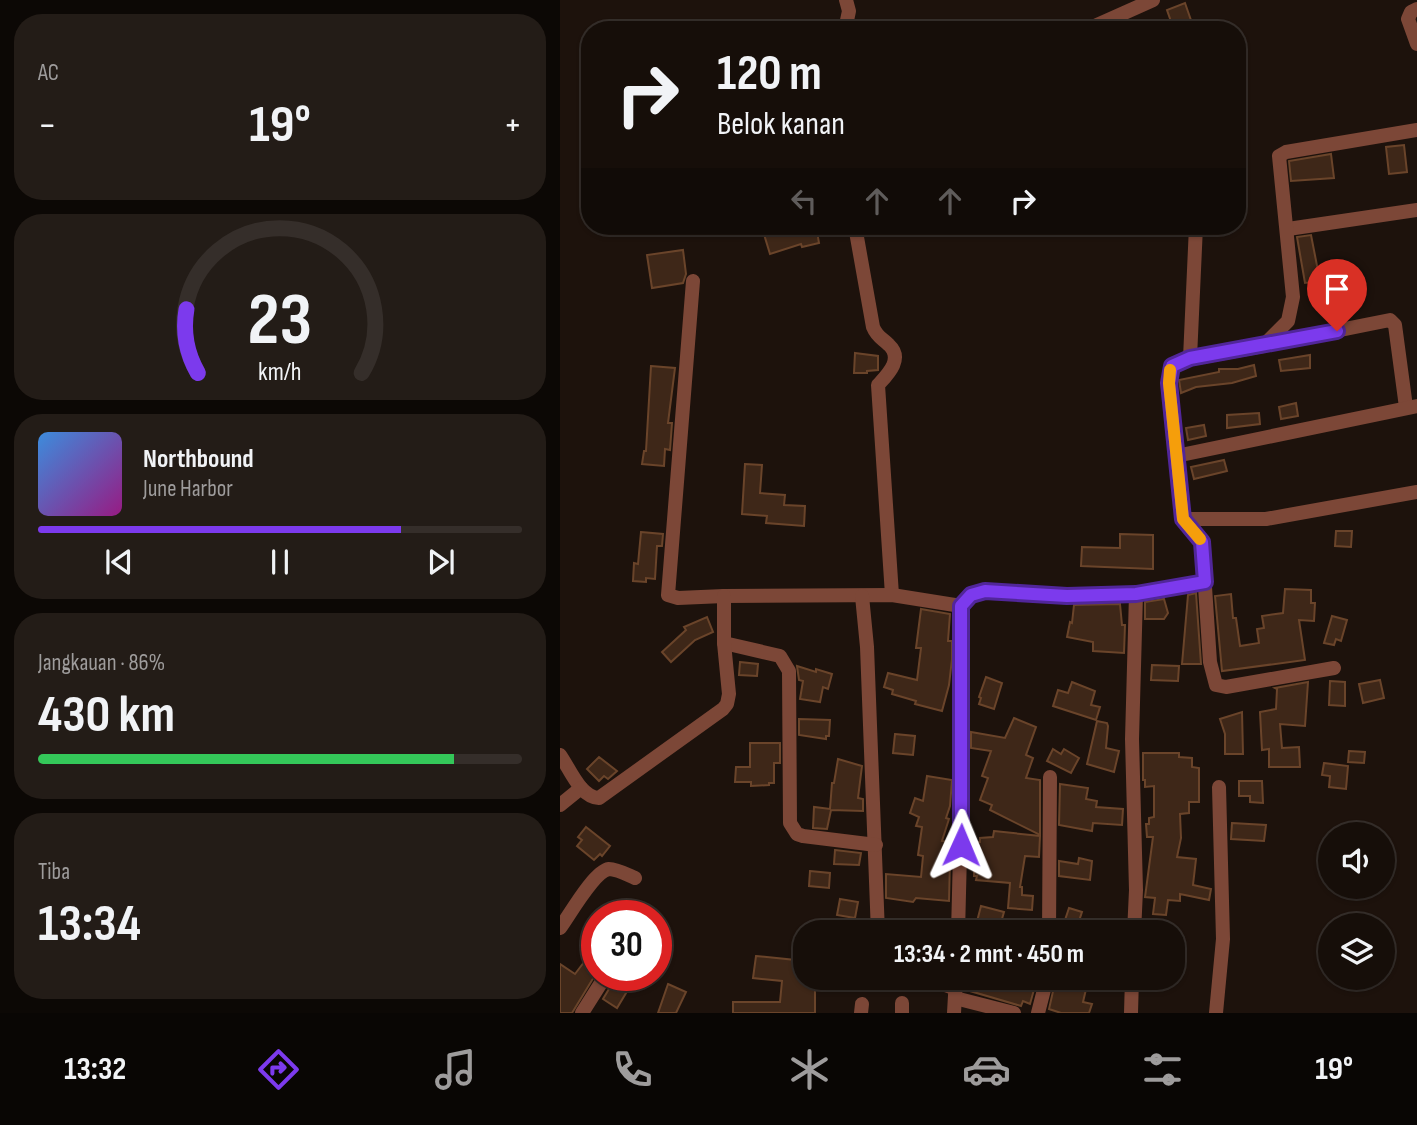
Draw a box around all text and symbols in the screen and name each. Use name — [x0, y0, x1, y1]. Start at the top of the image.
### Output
text: 120 m — [717, 45, 822, 104]
icon: right — [602, 49, 693, 140]
text: AC — [38, 59, 59, 87]
text: 19° — [249, 94, 311, 157]
text: − — [38, 103, 57, 148]
text: + — [503, 103, 522, 148]
text: Belok kanan — [717, 105, 845, 144]
icon: left — [785, 182, 823, 220]
icon: ahead — [858, 182, 896, 220]
icon: ahead — [931, 182, 969, 220]
icon: right — [1004, 182, 1042, 220]
pin — [1307, 259, 1367, 331]
icon: arrive — [1318, 270, 1356, 308]
text: 23 — [248, 277, 312, 365]
text: km/h — [258, 356, 302, 387]
text: Northbound — [143, 444, 254, 475]
text: June Harbor — [143, 475, 233, 503]
icon: previous — [100, 543, 138, 581]
icon: pause — [261, 543, 299, 581]
icon: next — [422, 543, 460, 581]
text: Jangkauan · 86% — [38, 649, 165, 677]
text: 430 km — [38, 684, 175, 747]
position arrow — [924, 808, 998, 882]
map controls — [1318, 822, 1395, 990]
button: sound — [1318, 822, 1395, 899]
text: Tiba — [38, 858, 70, 886]
text: 13:34 — [38, 893, 141, 956]
speed limit sign: 30 — [581, 900, 672, 991]
button: layers — [1318, 913, 1395, 990]
text: 13:34 · 2 mnt · 450 m — [894, 939, 1084, 970]
icon: directions — [254, 1045, 303, 1094]
icon: music — [431, 1045, 480, 1094]
icon: phone — [608, 1045, 657, 1094]
icon: climate — [785, 1045, 834, 1094]
icon: car — [962, 1045, 1011, 1094]
icon: filters — [1138, 1045, 1187, 1094]
text: 13:32 — [64, 1050, 126, 1089]
text: 19° — [1315, 1050, 1353, 1089]

